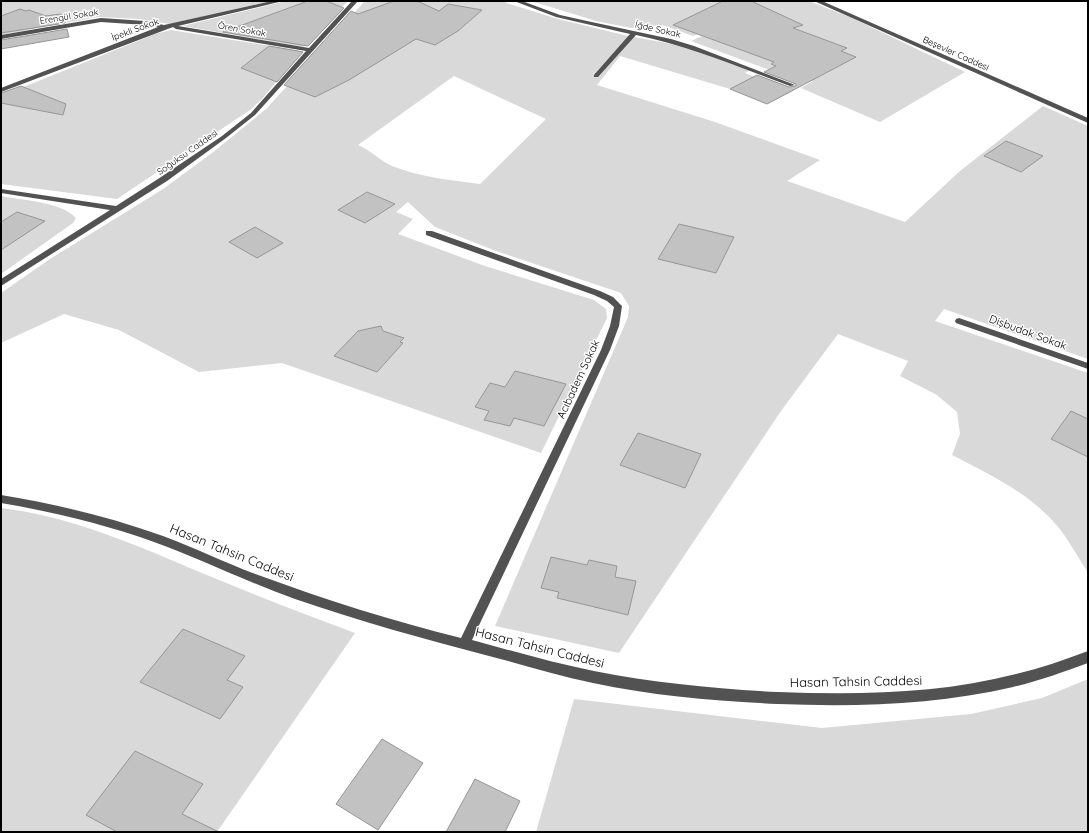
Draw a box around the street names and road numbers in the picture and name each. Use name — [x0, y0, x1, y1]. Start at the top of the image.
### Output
street label: Erengül Sokak — [39, 6, 99, 26]
street label: İpekli Sokak — [110, 15, 160, 43]
street label: İğde Sokak — [634, 18, 682, 40]
street label: Ören Sokak — [217, 19, 267, 39]
street label: Beşevler Caddesi — [921, 33, 991, 73]
street label: Soğuksu Caddesi — [155, 127, 219, 177]
street label: Dişbudak Sokak — [987, 311, 1069, 353]
street label: Acıbadem Sokak — [554, 337, 602, 421]
street label: Hasan Tahsin Caddesi — [168, 520, 296, 584]
street label: Hasan Tahsin Caddesi — [474, 623, 606, 671]
street label: Hasan Tahsin Caddesi — [790, 672, 922, 690]

